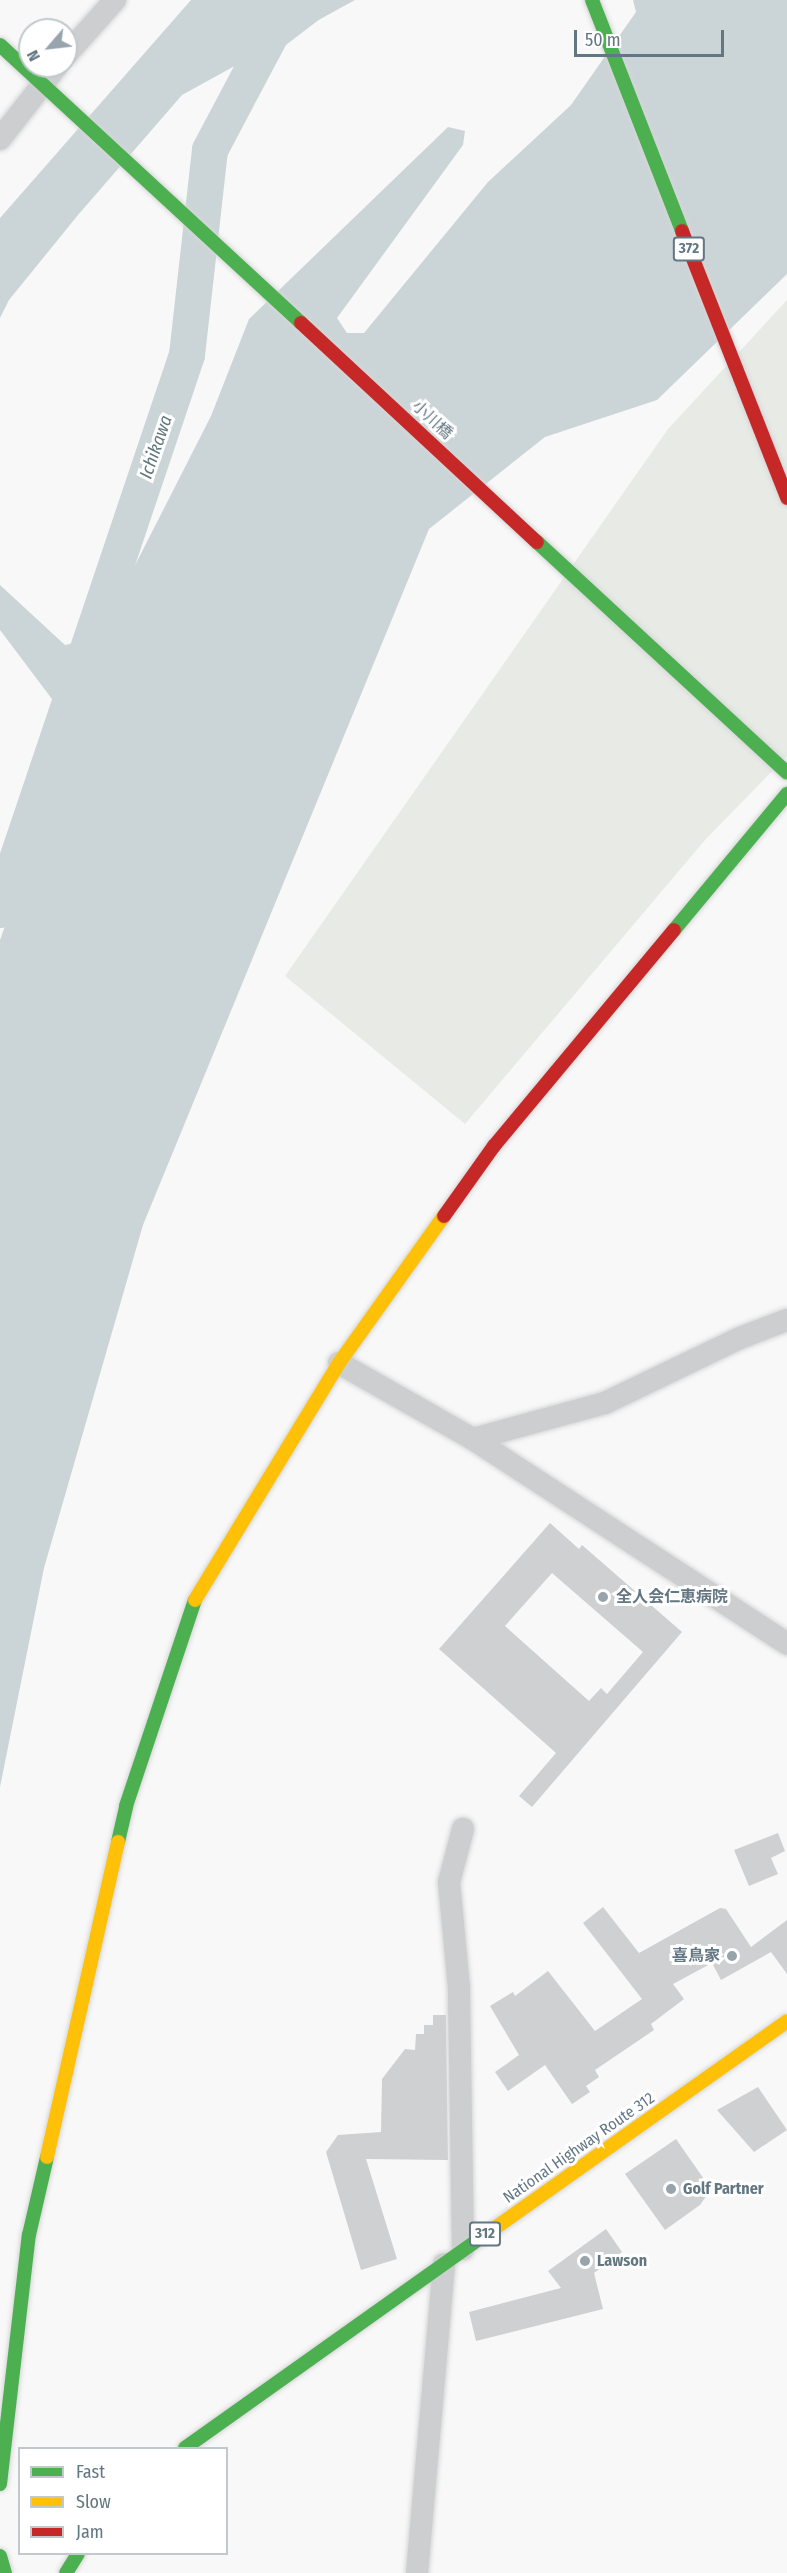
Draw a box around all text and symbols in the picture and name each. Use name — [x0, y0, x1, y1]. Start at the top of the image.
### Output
north arrow — [18, 18, 78, 78]
scale bar — [577, 18, 727, 56]
text: 50 m — [585, 29, 621, 51]
text: N — [23, 47, 44, 64]
road number: 372 — [672, 237, 706, 261]
street label: 小川橋 — [408, 397, 456, 443]
water label: Ichikawa — [135, 412, 177, 482]
place label: 全人会仁恵病院 — [616, 1587, 728, 1607]
marker: 全人会仁恵病院 — [594, 1588, 612, 1606]
place label: 喜鳥家 — [672, 1946, 720, 1966]
marker: 喜鳥家 — [725, 1949, 739, 1963]
street label: National Highway Route 312 — [500, 2089, 658, 2207]
place label: Golf Partner — [683, 2179, 764, 2199]
marker: Golf Partner — [664, 2182, 678, 2196]
road number: 312 — [468, 2222, 502, 2246]
place label: Lawson — [597, 2251, 647, 2271]
marker: Lawson — [578, 2254, 592, 2268]
legend — [18, 2447, 228, 2555]
text: Fast — [76, 2461, 105, 2483]
text: Slow — [76, 2491, 111, 2513]
text: Jam — [76, 2521, 104, 2543]

